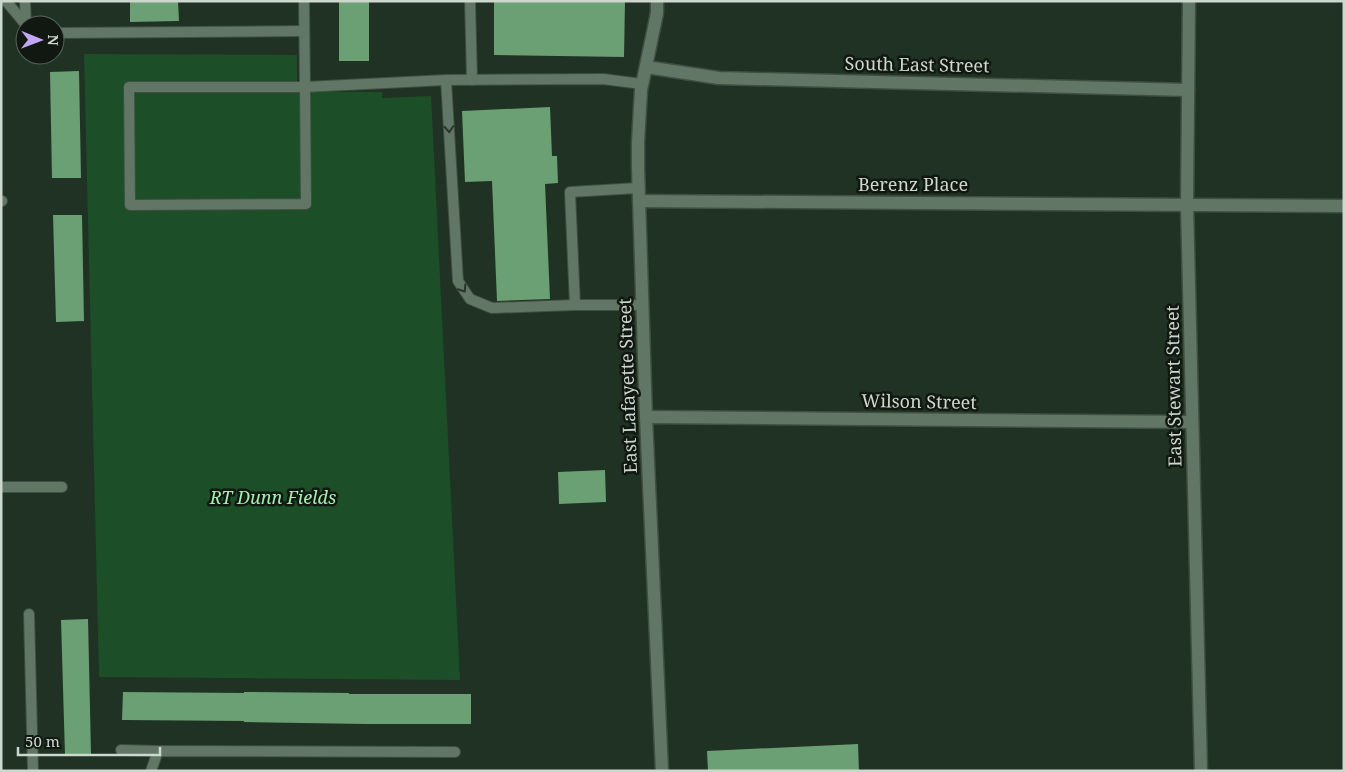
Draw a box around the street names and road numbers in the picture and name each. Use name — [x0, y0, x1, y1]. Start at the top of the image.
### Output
street label: South East Street — [844, 51, 990, 77]
street label: Berenz Place — [858, 172, 968, 196]
street label: East Lafayette Street — [612, 298, 642, 474]
street label: East Stewart Street — [1160, 305, 1186, 467]
street label: Wilson Street — [861, 388, 977, 414]

